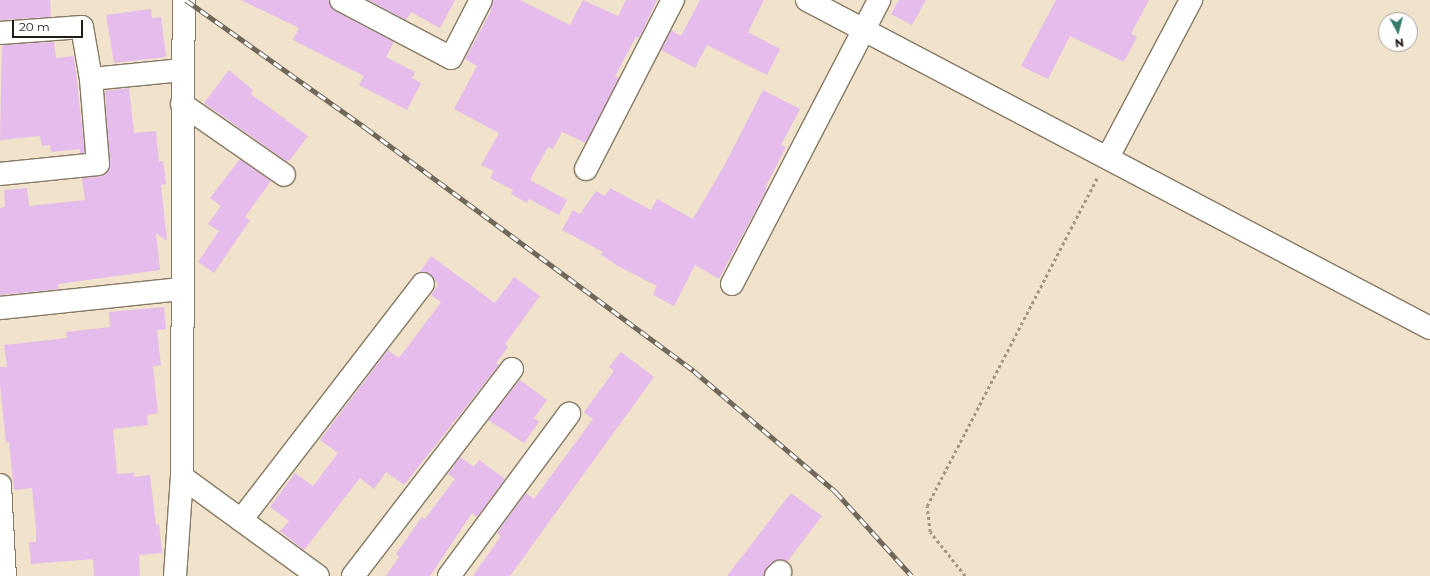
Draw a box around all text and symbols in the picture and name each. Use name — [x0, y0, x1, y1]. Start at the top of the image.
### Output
scale bar — [14, 12, 85, 38]
north arrow — [1378, 12, 1418, 52]
text: 20 m — [19, 19, 50, 34]
text: N — [1394, 35, 1405, 50]

